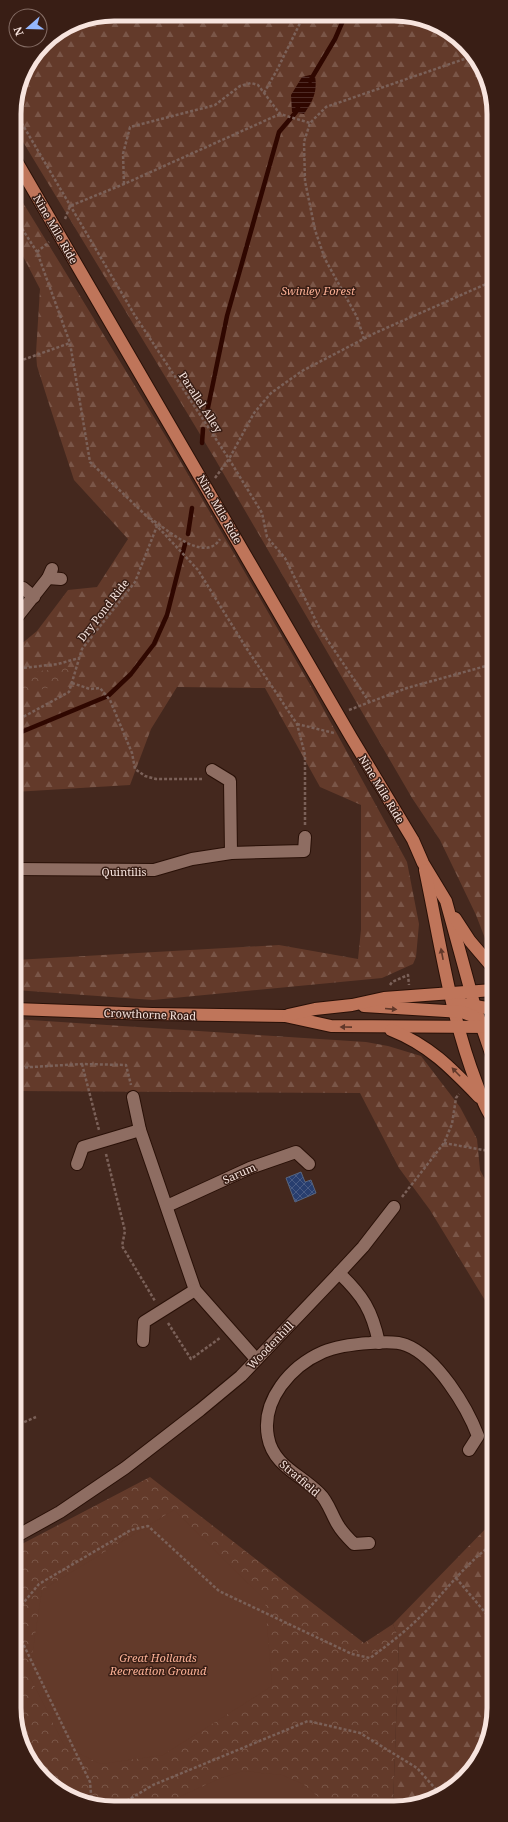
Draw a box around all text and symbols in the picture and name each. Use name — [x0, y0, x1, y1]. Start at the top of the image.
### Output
north arrow — [8, 8, 48, 48]
text: N — [9, 25, 27, 38]
street label: Nine Mile Ride — [30, 192, 82, 266]
park label: Swinley Forest — [281, 283, 356, 298]
street label: Parallel Alley — [176, 369, 227, 436]
street label: Nine Mile Ride — [194, 472, 246, 546]
street label: Dry Pond Ride — [74, 576, 132, 644]
street label: Nine Mile Ride — [356, 752, 408, 826]
street label: Quintilis — [101, 864, 147, 879]
one-way arrow — [439, 948, 445, 960]
street label: Crowthorne Road — [104, 1005, 197, 1023]
one-way arrow — [385, 1005, 397, 1012]
one-way arrow — [339, 1024, 352, 1030]
one-way arrow — [451, 1067, 461, 1077]
street label: Sarum — [220, 1159, 258, 1187]
street label: Woodenhill — [244, 1318, 297, 1372]
street label: Stratfield — [277, 1457, 323, 1500]
park label: Great Hollands Recreation Ground — [109, 1650, 207, 1678]

